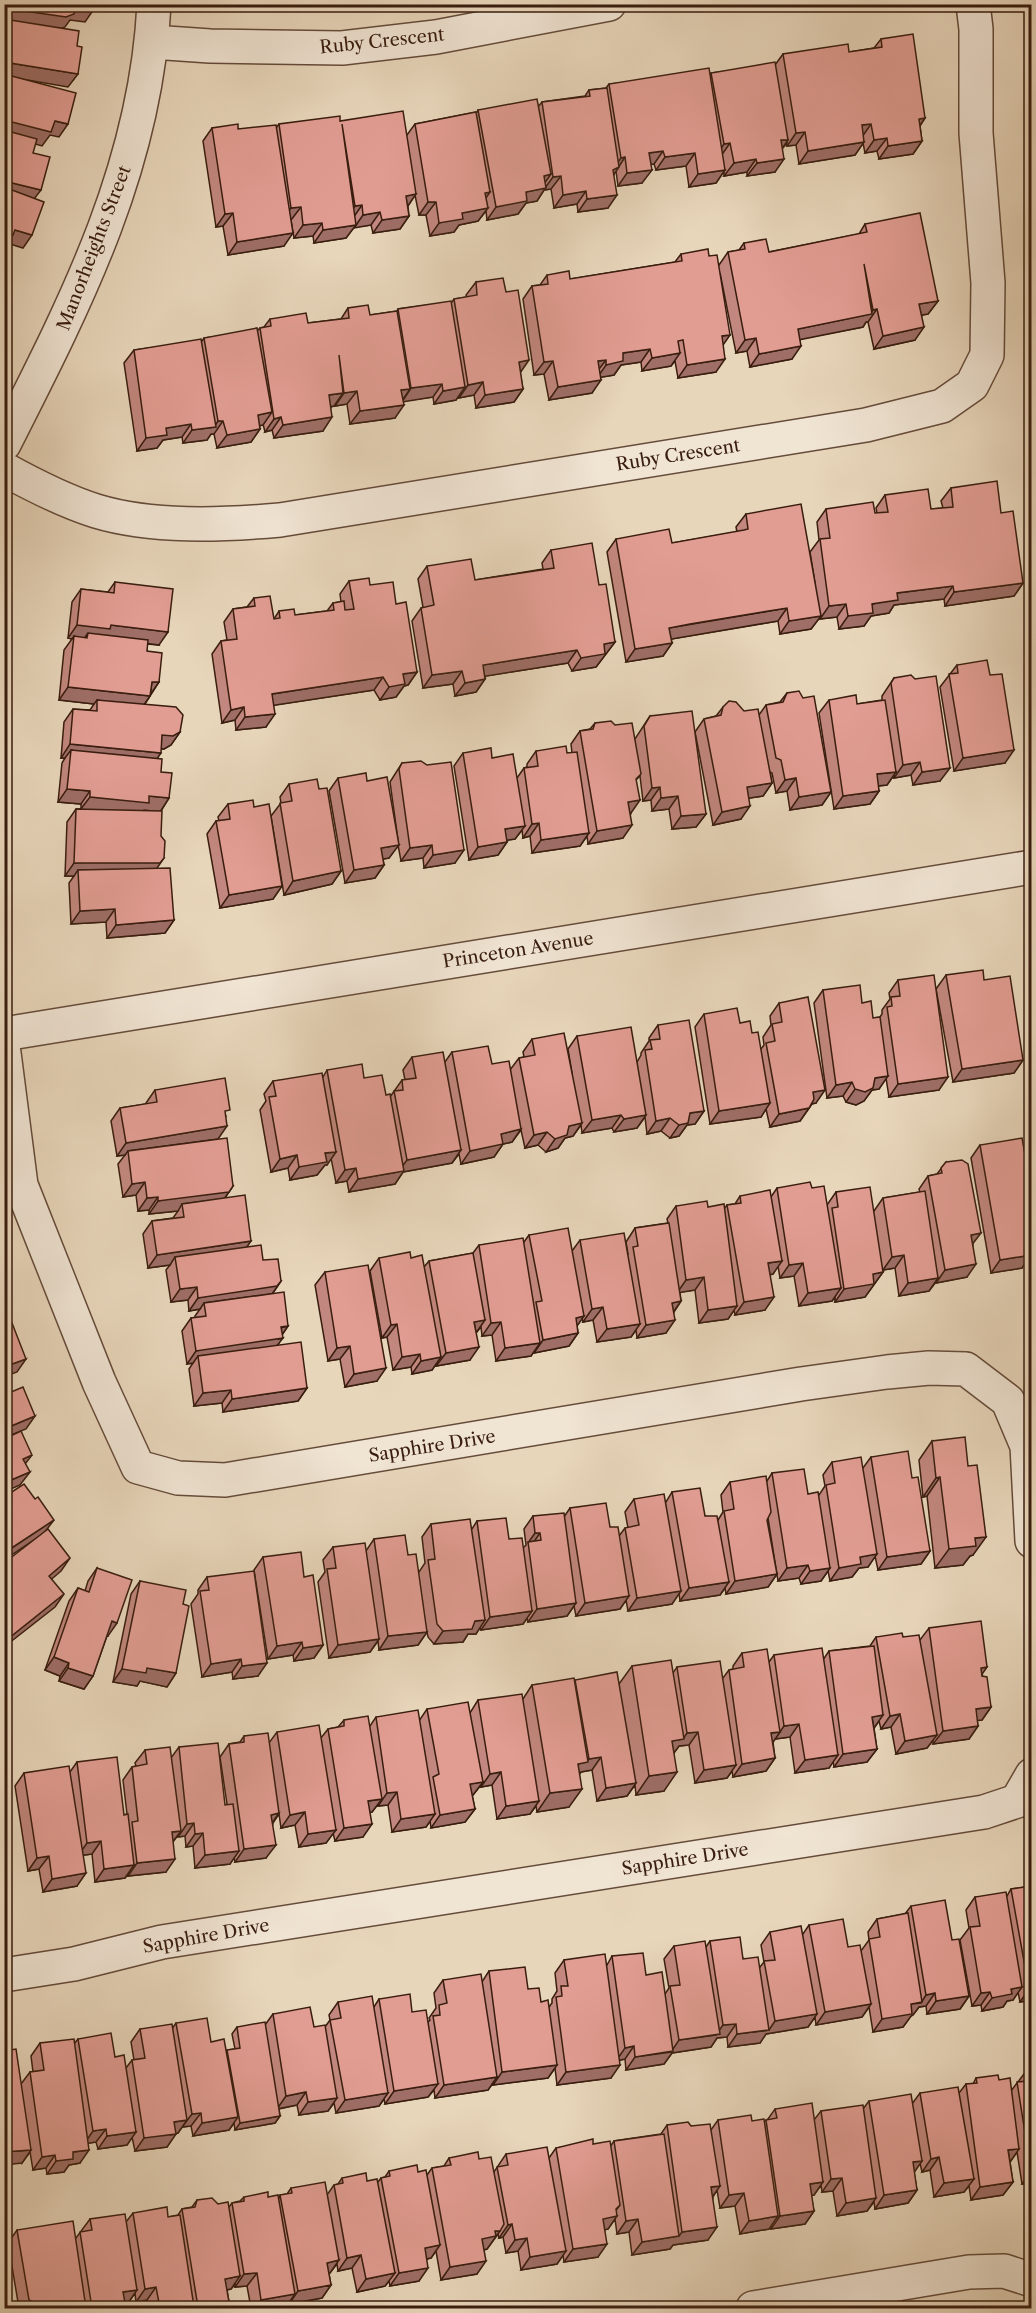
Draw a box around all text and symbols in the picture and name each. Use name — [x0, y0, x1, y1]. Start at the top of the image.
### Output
street label: Ruby Crescent — [319, 23, 446, 58]
street label: Manorheights Street — [52, 162, 136, 334]
street label: Ruby Crescent — [614, 434, 742, 476]
street label: Princeton Avenue — [441, 927, 595, 973]
street label: Sapphire Drive — [367, 1425, 497, 1467]
street label: Sapphire Drive — [620, 1838, 750, 1880]
street label: Sapphire Drive — [141, 1914, 271, 1958]

